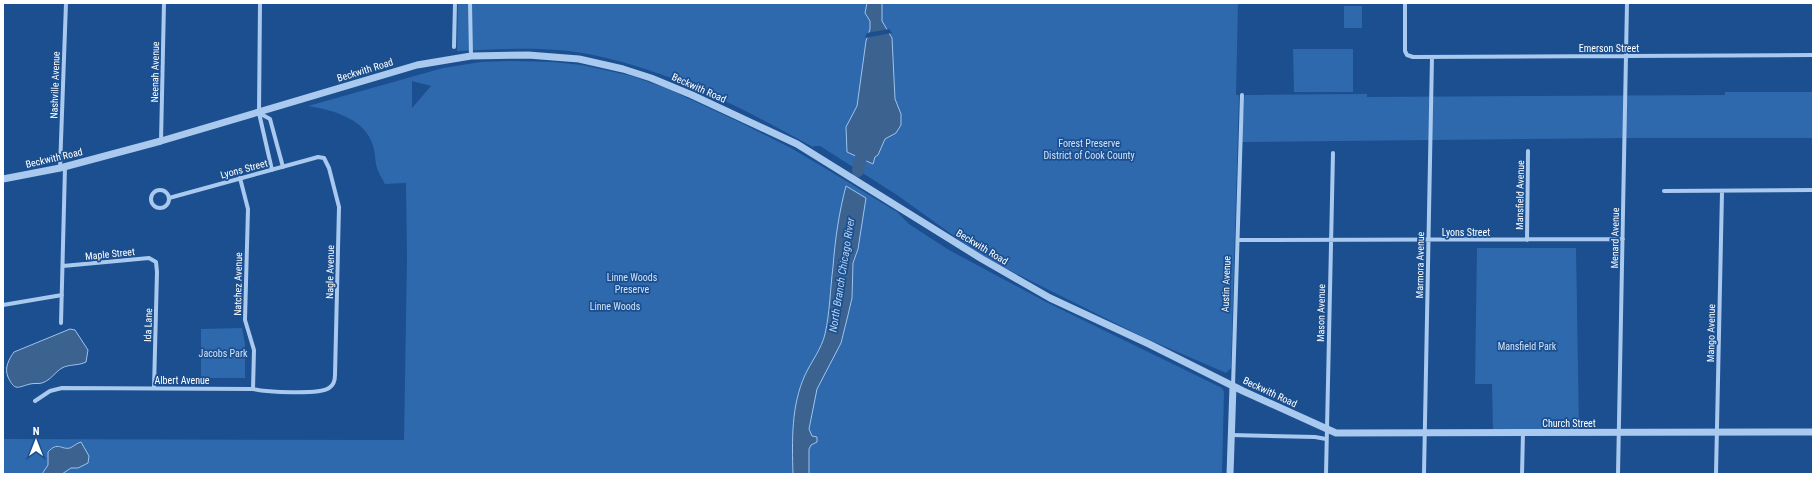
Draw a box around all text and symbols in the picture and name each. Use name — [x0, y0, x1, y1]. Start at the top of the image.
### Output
street label: Neenah Avenue — [149, 41, 161, 103]
street label: Emerson Street — [1579, 43, 1639, 54]
street label: Nashville Avenue — [48, 51, 62, 119]
street label: Beckwith Road — [336, 56, 394, 84]
street label: Beckwith Road — [670, 71, 728, 105]
park label: Forest Preserve District of Cook County — [1043, 138, 1135, 161]
street label: Beckwith Road — [24, 146, 84, 170]
street label: Lyons Street — [219, 157, 269, 181]
street label: Mansfield Avenue — [1514, 160, 1526, 230]
street label: Menard Avenue — [1609, 207, 1621, 269]
water label: North Branch Chicago River — [827, 216, 858, 333]
street label: Beckwith Road — [954, 227, 1010, 267]
street label: Lyons Street — [1442, 227, 1490, 238]
street label: Marmora Avenue — [1414, 231, 1426, 298]
street label: Nagle Avenue — [324, 245, 336, 299]
street label: Maple Street — [85, 246, 135, 262]
street label: Natchez Avenue — [232, 252, 244, 316]
street label: Austin Avenue — [1220, 255, 1232, 312]
park label: Linne Woods Preserve — [607, 272, 658, 295]
street label: Mason Avenue — [1315, 284, 1327, 342]
park label: Linne Woods — [590, 301, 641, 312]
street label: Mango Avenue — [1705, 303, 1717, 362]
street label: Ida Lane — [142, 308, 154, 342]
park label: Mansfield Park — [1498, 341, 1557, 352]
park label: Jacobs Park — [199, 348, 248, 359]
street label: Albert Avenue — [154, 375, 210, 386]
street label: Beckwith Road — [1241, 375, 1299, 409]
street label: Church Street — [1542, 418, 1596, 429]
north arrow — [16, 421, 56, 461]
text: N — [33, 425, 40, 438]

